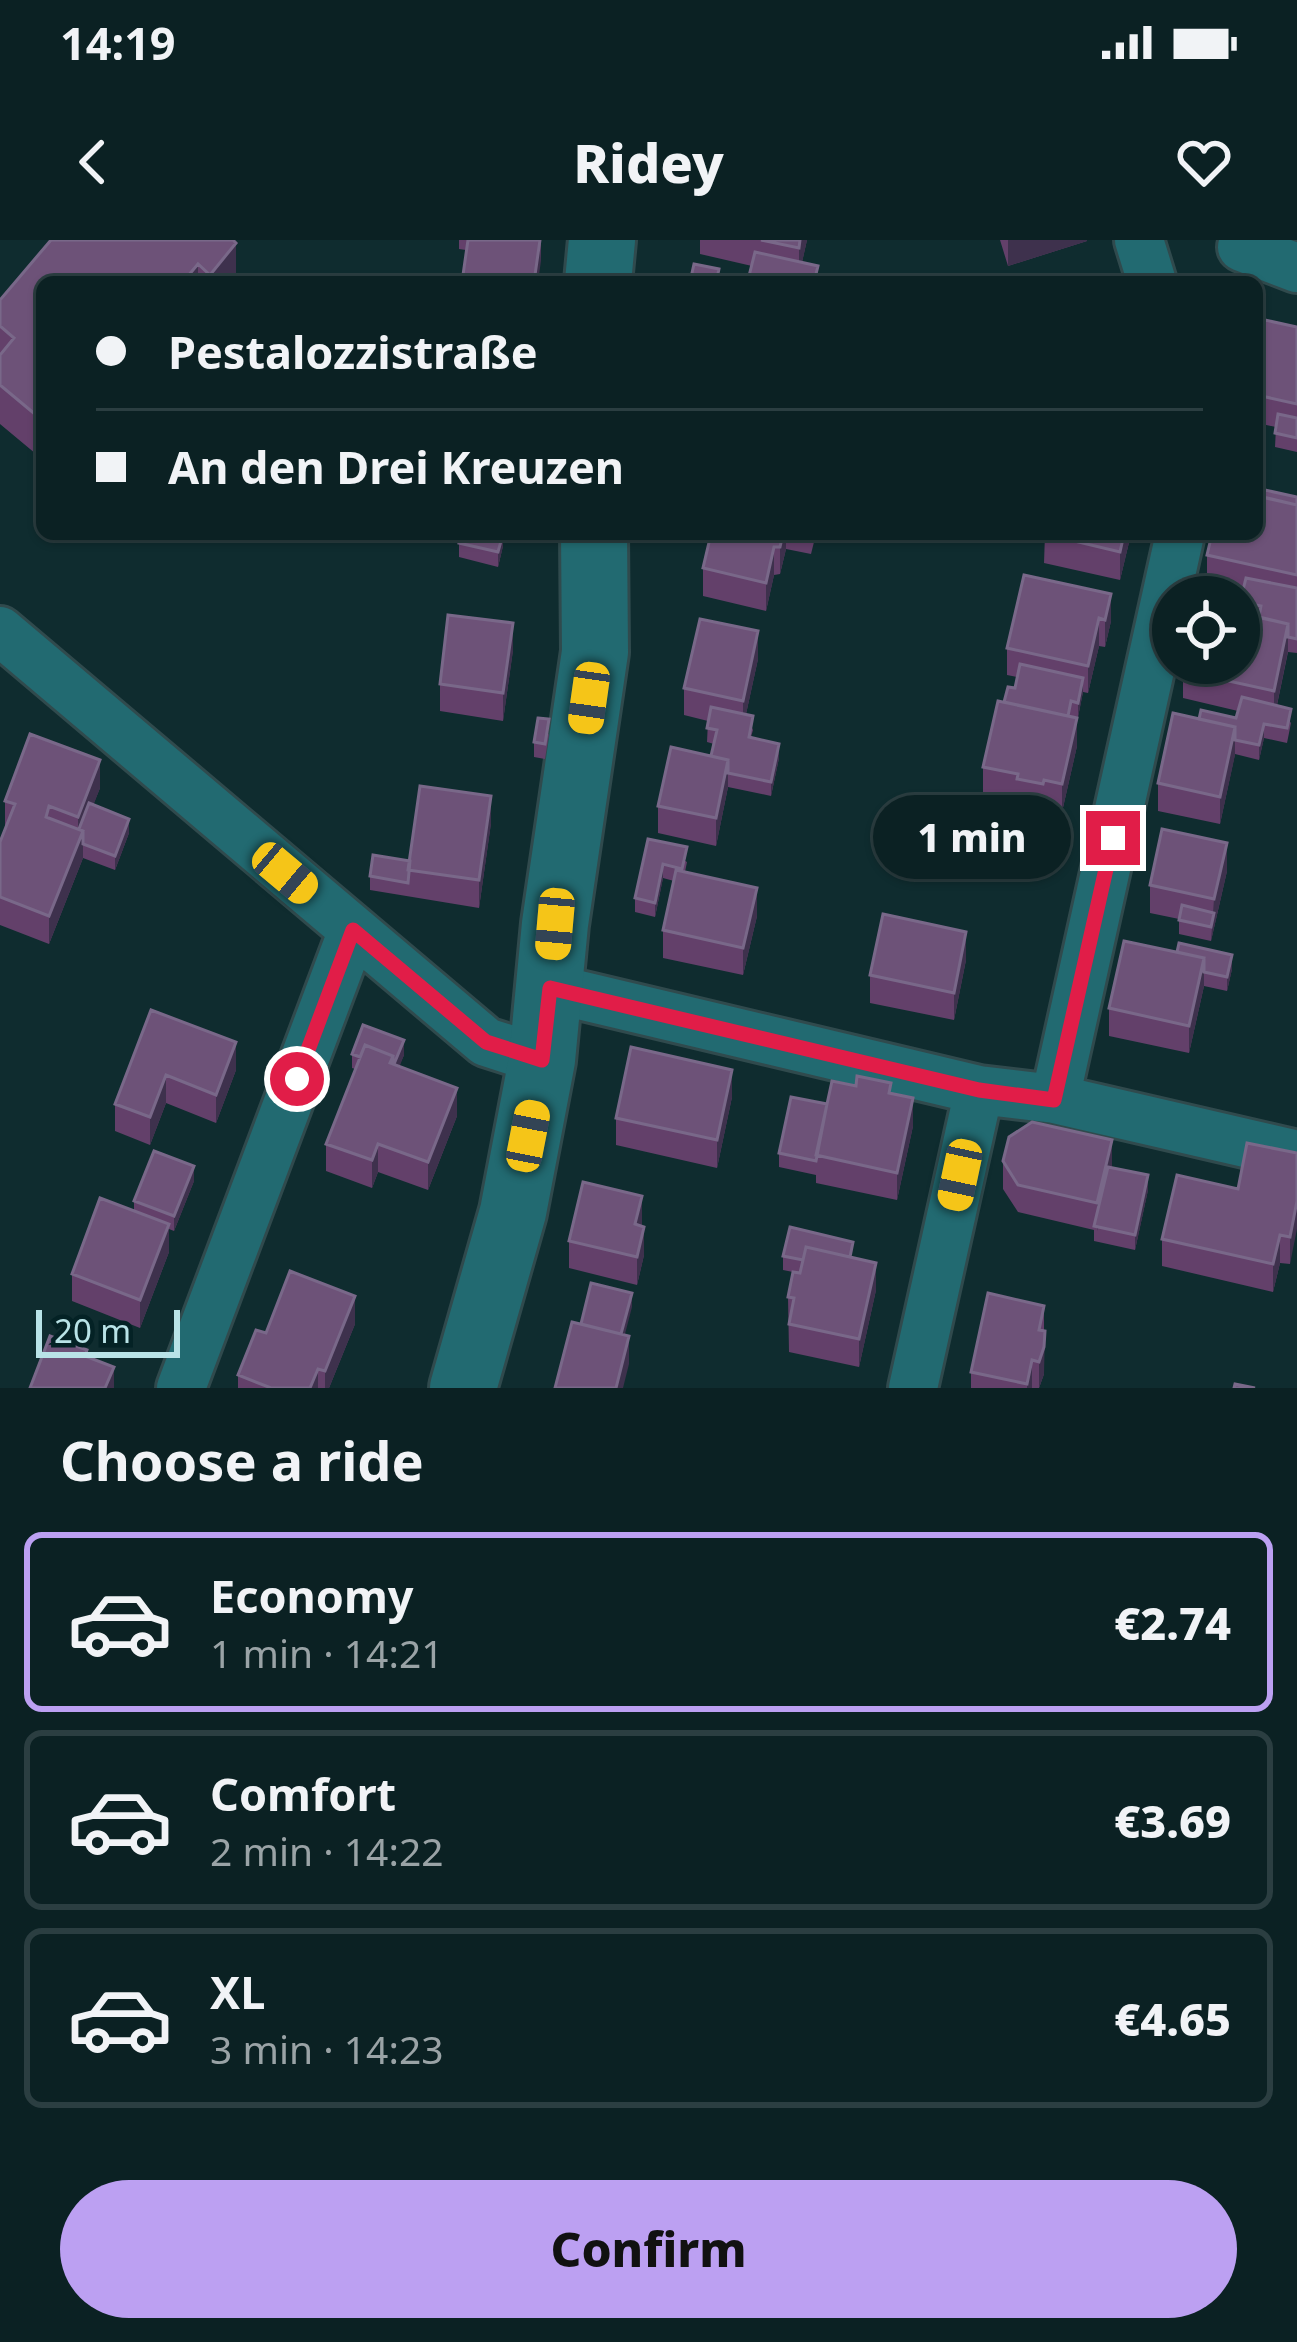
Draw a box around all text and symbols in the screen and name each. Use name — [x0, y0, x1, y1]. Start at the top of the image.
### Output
text: 14:19 — [60, 12, 176, 73]
text: Ridey — [573, 125, 724, 199]
icon: back — [60, 129, 126, 195]
icon: heart — [1171, 129, 1237, 195]
text: Pestalozzistraße — [168, 321, 538, 382]
text: An den Drei Kreuzen — [168, 436, 624, 497]
map controls — [1152, 576, 1260, 684]
button: locate — [1152, 576, 1260, 684]
car — [566, 660, 612, 736]
callout: 1 min — [873, 796, 1071, 880]
text: 1 min — [918, 810, 1026, 863]
route end — [1086, 811, 1140, 865]
car — [246, 836, 324, 910]
car — [534, 887, 576, 961]
route start — [270, 1052, 324, 1106]
car — [503, 1097, 553, 1175]
car — [935, 1136, 985, 1214]
scale bar — [36, 1304, 180, 1357]
text: 20 m — [54, 1308, 131, 1353]
text: Choose a ride — [60, 1423, 424, 1497]
text: Economy — [210, 1565, 414, 1626]
icon: car — [66, 1568, 174, 1676]
text: €2.74 — [1114, 1592, 1231, 1653]
text: 1 min · 14:21 — [210, 1626, 444, 1679]
text: Comfort — [210, 1763, 396, 1824]
icon: car — [66, 1766, 174, 1874]
text: €3.69 — [1114, 1790, 1231, 1851]
text: 2 min · 14:22 — [210, 1824, 444, 1877]
text: XL — [210, 1961, 265, 2022]
icon: car — [66, 1964, 174, 2072]
text: €4.65 — [1114, 1988, 1231, 2049]
text: 3 min · 14:23 — [210, 2022, 444, 2075]
button: Confirm — [60, 2180, 1237, 2318]

